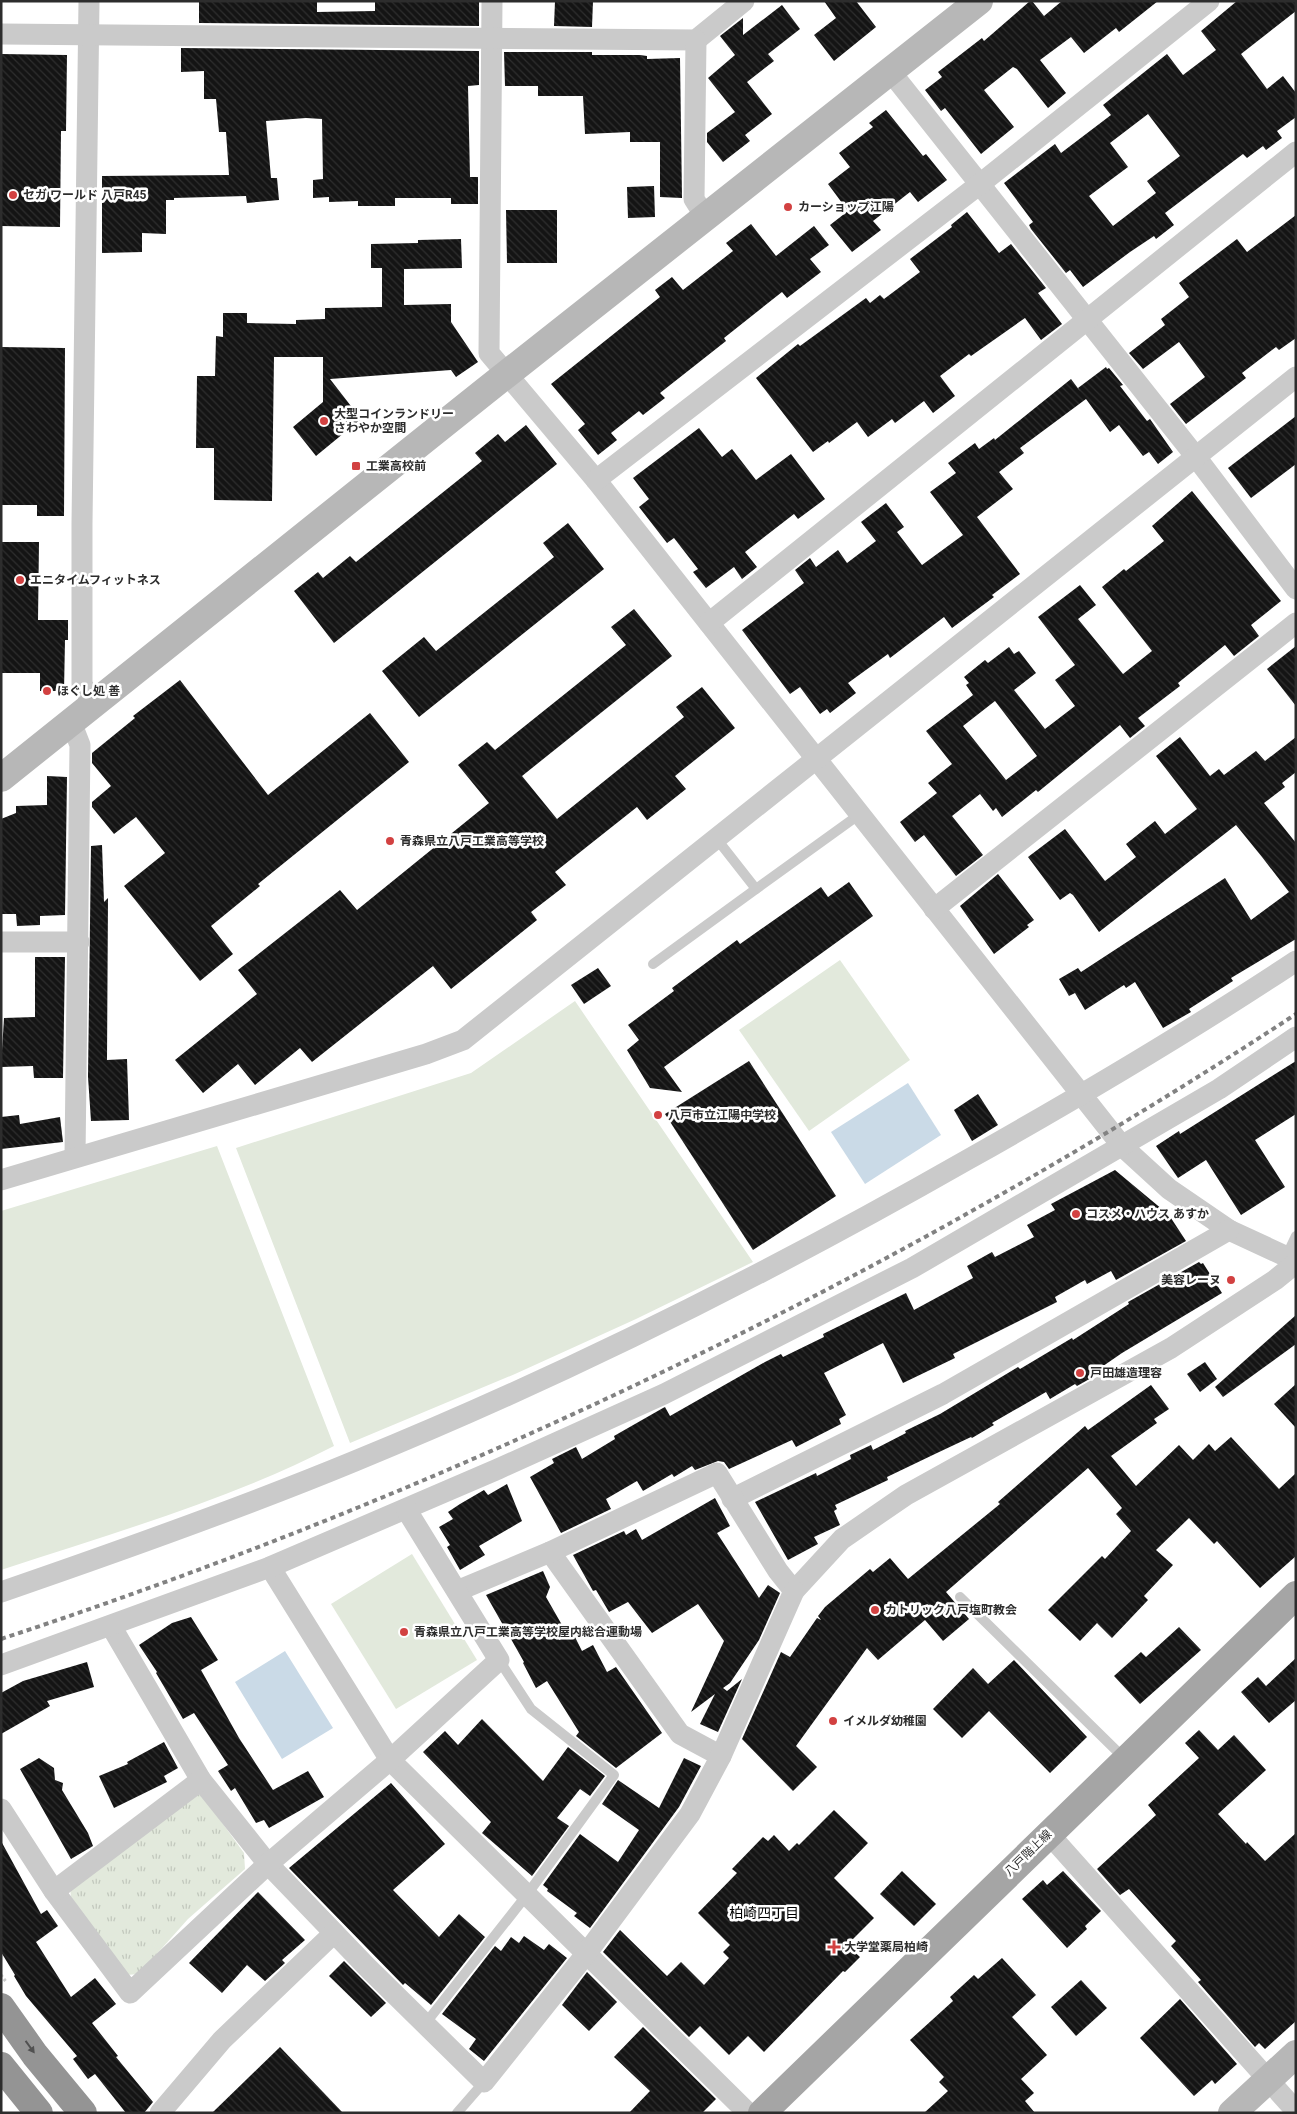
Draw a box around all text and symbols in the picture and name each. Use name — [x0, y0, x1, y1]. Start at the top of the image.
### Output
place label: セガ ワールド 八戸R45 — [23, 188, 147, 202]
marker: セガ ワールド 八戸R45 — [7, 189, 19, 201]
place label: カーショップ江陽 — [798, 200, 894, 214]
marker: カーショップ江陽 — [782, 201, 794, 213]
place label: 大型コインランドリー さわやか空間 — [334, 407, 454, 435]
marker: 大型コインランドリー さわやか空間 — [318, 415, 330, 427]
place label: 工業高校前 — [366, 459, 426, 473]
marker: 工業高校前 — [350, 460, 362, 472]
place label: エニタイムフィットネス — [30, 573, 161, 587]
marker: エニタイムフィットネス — [14, 574, 26, 586]
place label: ほぐし処 善 — [57, 684, 120, 698]
marker: ほぐし処 善 — [41, 685, 53, 697]
place label: 青森県立八戸工業高等学校 — [400, 834, 544, 848]
marker: 青森県立八戸工業高等学校 — [384, 835, 396, 847]
place label: 八戸市立江陽中学校 — [668, 1108, 776, 1122]
marker: 八戸市立江陽中学校 — [652, 1109, 664, 1121]
place label: コスメ・ハウス あすか — [1086, 1207, 1209, 1221]
marker: コスメ・ハウス あすか — [1070, 1208, 1082, 1220]
place label: 美容レーヌ — [1161, 1273, 1221, 1287]
marker: 美容レーヌ — [1225, 1274, 1237, 1286]
place label: 戸田雄造理容 — [1090, 1366, 1162, 1380]
marker: 戸田雄造理容 — [1074, 1367, 1086, 1379]
place label: カトリック八戸塩町教会 — [885, 1603, 1017, 1617]
marker: カトリック八戸塩町教会 — [869, 1604, 881, 1616]
place label: 青森県立八戸工業高等学校屋内総合運動場 — [414, 1625, 642, 1639]
marker: 青森県立八戸工業高等学校屋内総合運動場 — [398, 1626, 410, 1638]
place label: イメルダ幼稚園 — [843, 1714, 927, 1728]
marker: イメルダ幼稚園 — [827, 1715, 839, 1727]
street label: 八戸階上線 — [1002, 1827, 1054, 1879]
district label: 柏崎四丁目 — [729, 1905, 799, 1921]
place label: 大学堂薬局柏崎 — [844, 1940, 928, 1954]
marker: 大学堂薬局柏崎 — [828, 1941, 840, 1953]
one-way arrow — [25, 2040, 35, 2054]

